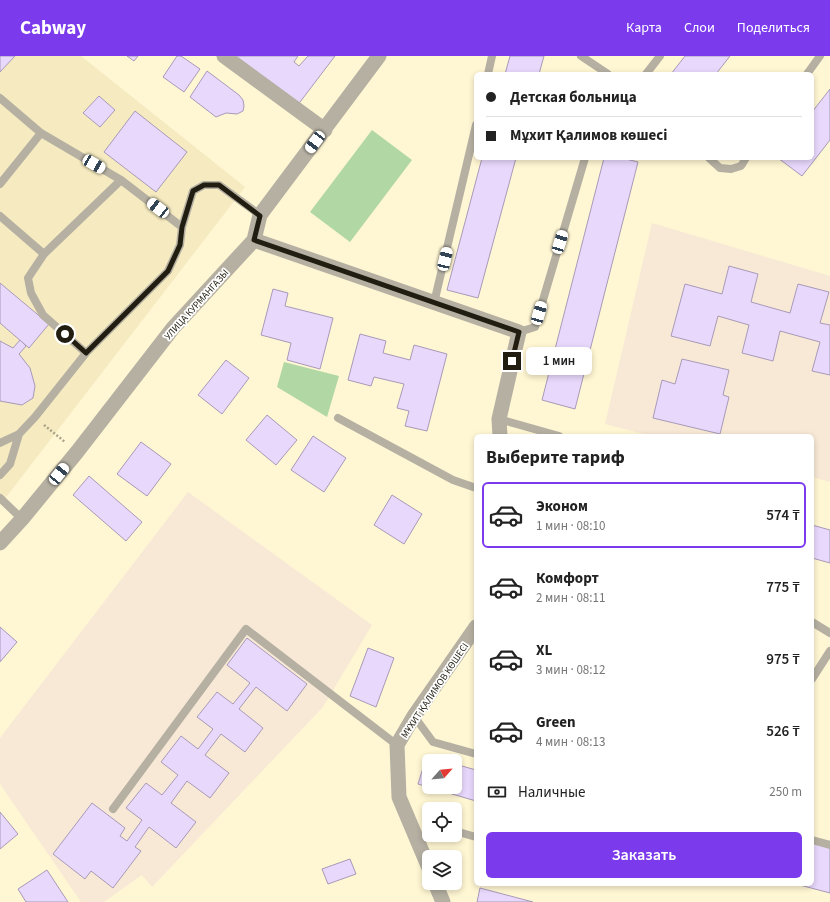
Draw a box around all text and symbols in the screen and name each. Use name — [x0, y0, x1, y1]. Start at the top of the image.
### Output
text: Cabway — [20, 15, 86, 42]
text: Карта — [626, 18, 662, 38]
text: Слои — [684, 18, 715, 38]
text: Поделиться — [737, 18, 810, 38]
text: Детская больница — [510, 87, 637, 108]
text: Мұхит Қалимов көшесі — [510, 125, 667, 146]
car — [303, 129, 327, 155]
car — [81, 153, 107, 175]
car — [145, 196, 171, 220]
car — [551, 229, 569, 255]
car — [436, 246, 454, 272]
street label: УЛИЦА КУРМАНГАЗЫ — [161, 266, 232, 343]
car — [530, 300, 548, 326]
route start — [56, 325, 74, 343]
callout: 1 мин — [526, 347, 592, 375]
route end — [503, 352, 521, 370]
text: 1 мин — [543, 352, 575, 370]
text: Выберите тариф — [486, 445, 625, 470]
car — [47, 461, 71, 487]
text: Эконом — [536, 496, 588, 517]
icon: car — [488, 497, 524, 533]
text: 574 ₸ — [766, 505, 800, 526]
text: 1 мин · 08:10 — [536, 517, 605, 535]
text: Комфорт — [536, 568, 599, 589]
icon: car — [488, 569, 524, 605]
text: 775 ₸ — [766, 577, 800, 598]
text: 2 мин · 08:11 — [536, 589, 605, 607]
street label: МҰХИТ ҚАЛИМОВ КӨШЕСІ — [398, 640, 472, 741]
text: XL — [536, 640, 552, 661]
icon: car — [488, 641, 524, 677]
text: 975 ₸ — [766, 649, 800, 670]
text: 3 мин · 08:12 — [536, 661, 605, 679]
text: Green — [536, 712, 576, 733]
icon: car — [488, 713, 524, 749]
text: 526 ₸ — [766, 721, 800, 742]
text: 4 мин · 08:13 — [536, 733, 605, 751]
north arrow — [422, 754, 462, 794]
map controls — [422, 754, 462, 890]
icon: cash — [486, 781, 508, 803]
text: Наличные — [518, 782, 585, 803]
text: 250 m — [769, 783, 802, 801]
button: locate — [422, 802, 462, 842]
button: Заказать — [486, 832, 802, 878]
button: layers — [422, 850, 462, 890]

